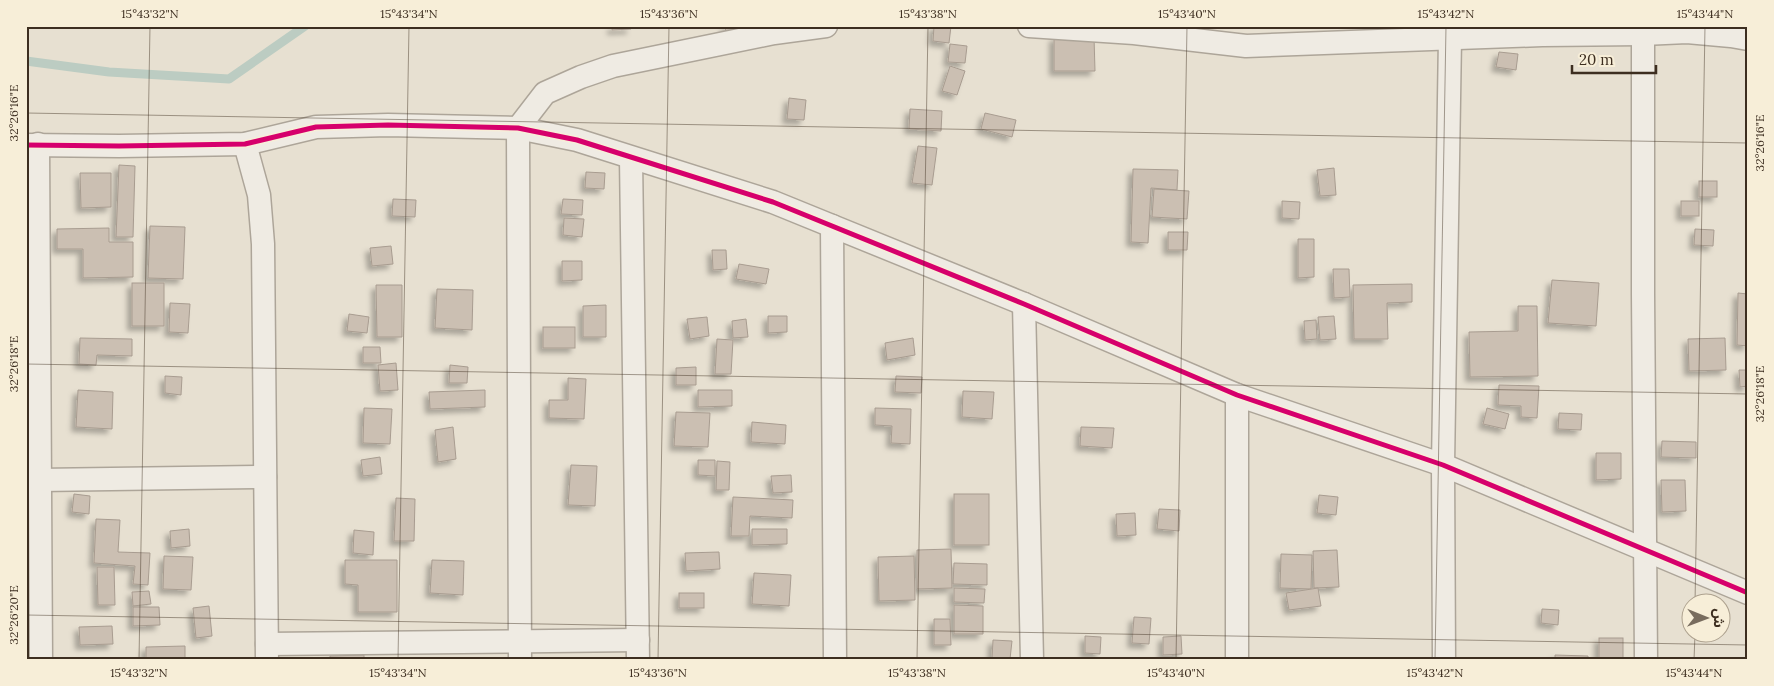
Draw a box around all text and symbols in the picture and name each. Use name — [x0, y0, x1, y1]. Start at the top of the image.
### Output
text: 15°43'32"N — [121, 6, 179, 21]
text: 15°43'34"N — [380, 6, 438, 21]
text: 15°43'36"N — [640, 6, 698, 21]
text: 15°43'38"N — [899, 6, 957, 21]
text: 15°43'40"N — [1158, 6, 1216, 21]
text: 15°43'42"N — [1418, 6, 1474, 21]
text: 15°43'44"N — [1677, 6, 1733, 21]
scale bar — [1572, 42, 1655, 74]
text: 20 m — [1579, 50, 1614, 69]
text: 32°26'16"E — [6, 85, 21, 141]
text: 32°26'16"E — [1752, 115, 1767, 171]
text: 32°26'18"E — [6, 336, 21, 392]
text: 32°26'18"E — [1752, 366, 1767, 422]
text: 32°26'20"E — [6, 585, 21, 645]
north arrow — [1682, 594, 1732, 644]
text: ش — [1710, 608, 1728, 628]
text: 15°43'32"N — [110, 665, 168, 680]
text: 15°43'34"N — [369, 665, 427, 680]
text: 15°43'36"N — [629, 665, 687, 680]
text: 15°43'38"N — [888, 665, 946, 680]
text: 15°43'40"N — [1147, 665, 1205, 680]
text: 15°43'42"N — [1407, 665, 1463, 680]
text: 15°43'44"N — [1666, 665, 1722, 680]

